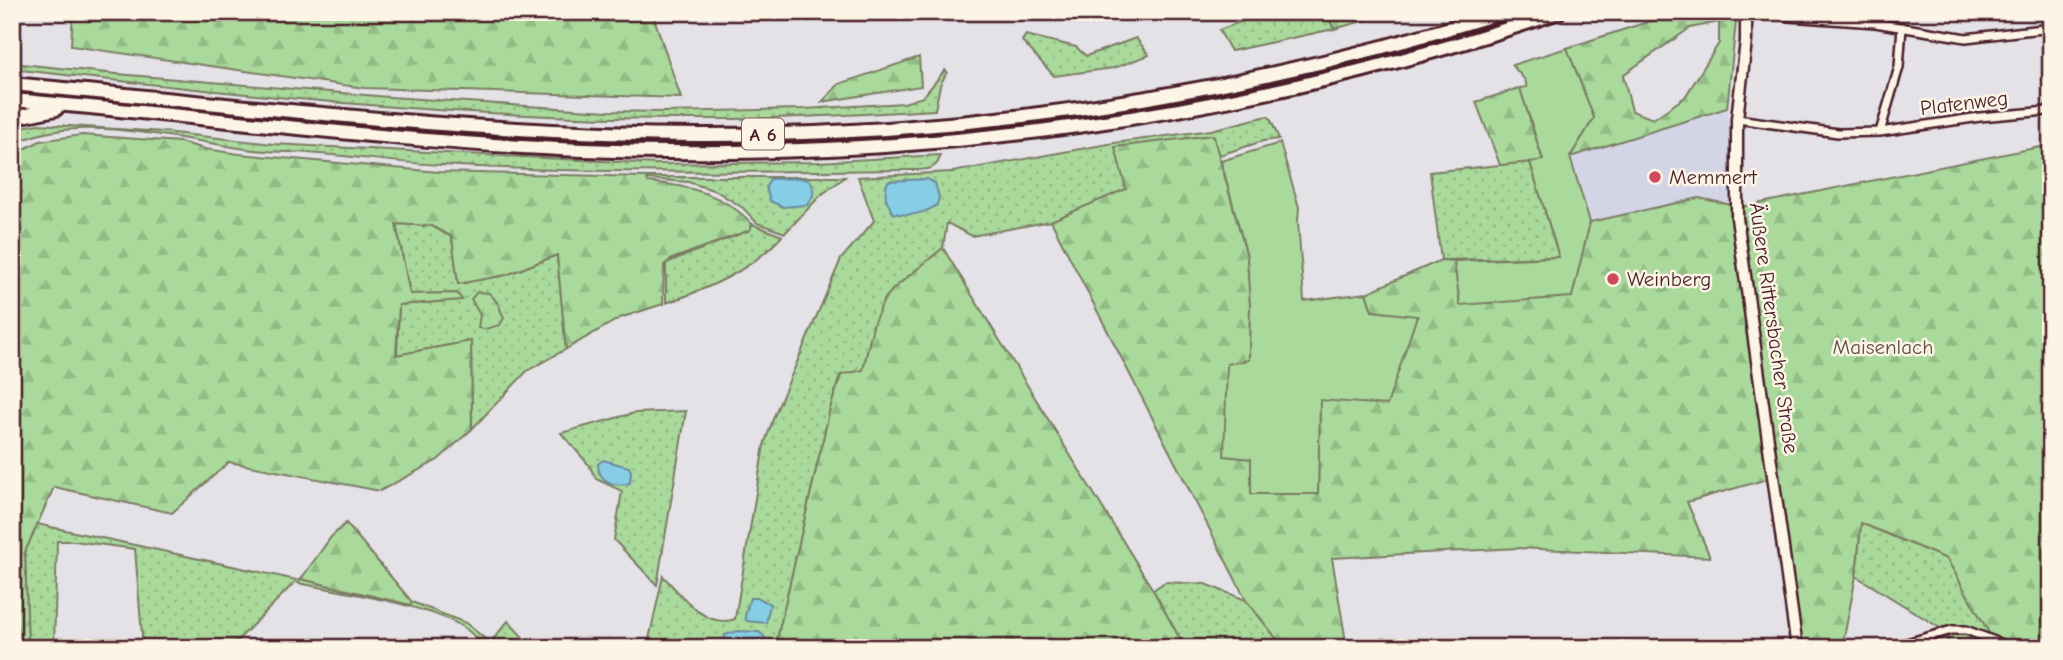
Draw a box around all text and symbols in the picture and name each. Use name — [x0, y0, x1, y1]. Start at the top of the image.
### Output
street label: Platenweg — [1919, 86, 2009, 120]
road number: A 6 — [742, 118, 784, 150]
place label: Memmert — [1669, 165, 1758, 189]
marker: Memmert — [1647, 169, 1663, 185]
street label: Äußere Rittersbacher Straße — [1744, 201, 1804, 455]
place label: Weinberg — [1627, 267, 1711, 291]
marker: Weinberg — [1605, 271, 1621, 287]
park label: Maisenlach — [1833, 335, 1933, 359]

